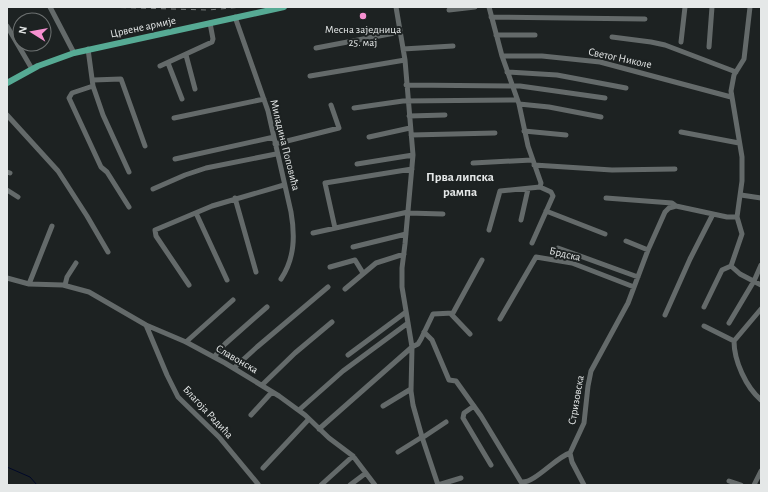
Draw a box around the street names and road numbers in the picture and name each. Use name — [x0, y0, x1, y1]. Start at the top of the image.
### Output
street label: Црвене армије — [109, 15, 177, 39]
street label: Светог Николе — [587, 46, 653, 70]
street label: Миладина Поповића — [268, 98, 302, 192]
street label: Брдска — [548, 245, 582, 263]
street label: Славонска — [214, 343, 260, 375]
street label: Стризовска — [566, 374, 586, 426]
street label: Благоја Радића — [181, 384, 235, 440]

